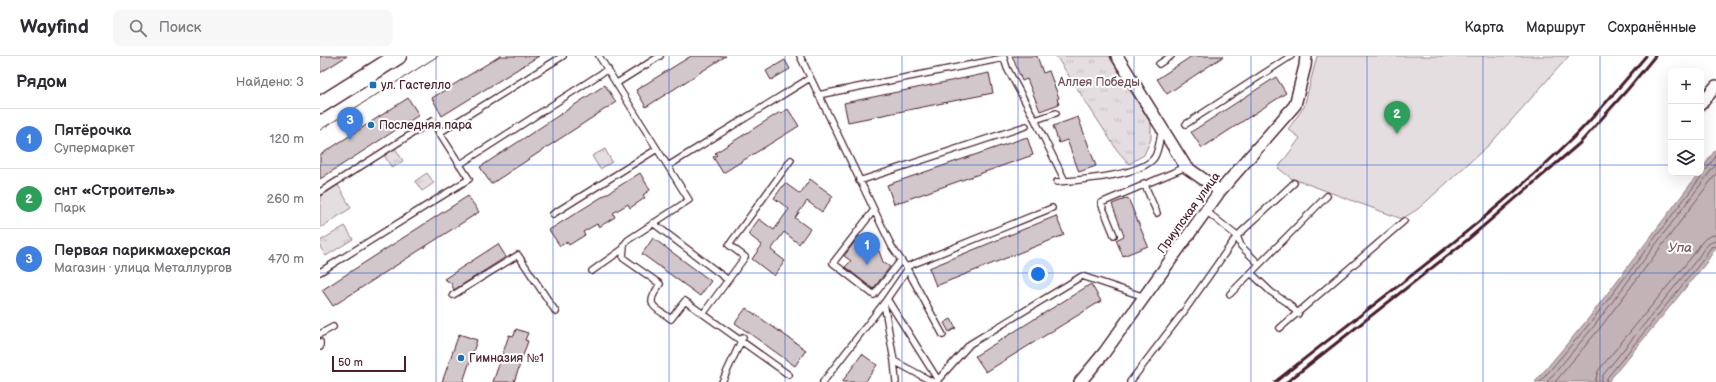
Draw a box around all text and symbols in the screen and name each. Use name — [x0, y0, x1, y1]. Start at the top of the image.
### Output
search box — [113, 10, 393, 46]
text: Wayfind — [20, 16, 89, 39]
icon: search — [127, 17, 149, 39]
text: Поиск — [159, 18, 202, 37]
text: Карта — [1465, 19, 1504, 36]
text: Маршрут — [1526, 19, 1586, 36]
text: Сохранённые — [1608, 19, 1696, 36]
map controls — [1668, 68, 1704, 176]
button: + — [1668, 68, 1704, 104]
text: Рядом — [16, 72, 67, 92]
text: Найдено: 3 — [236, 74, 304, 90]
park label: Аллея Победы — [1057, 75, 1140, 90]
place label: ул. Гастелло — [381, 78, 451, 93]
marker: ул. Гастелло — [368, 80, 378, 90]
pin: 2 — [1384, 101, 1410, 134]
button: − — [1668, 104, 1704, 140]
pin: 3 — [337, 107, 363, 140]
place label: Последняя пара — [379, 118, 472, 133]
marker: Последняя пара — [366, 120, 376, 130]
text: Пятёрочка — [54, 121, 131, 140]
text: 1 — [26, 131, 32, 147]
text: 120 m — [269, 131, 304, 147]
text: Супермаркет — [54, 140, 135, 156]
button: layers — [1668, 140, 1704, 176]
street label: Приупская улица — [1154, 169, 1224, 257]
text: снт «Строитель» — [54, 181, 176, 200]
text: 2 — [25, 191, 33, 207]
text: 260 m — [266, 191, 304, 207]
text: Парк — [54, 200, 86, 216]
pin: 1 — [854, 232, 880, 265]
water label: Упа — [1668, 240, 1692, 256]
text: Первая парикмахерская — [54, 241, 231, 260]
text: 3 — [25, 251, 33, 267]
text: 470 m — [268, 251, 304, 267]
text: Магазин · улица Металлургов — [54, 260, 232, 276]
your location — [1028, 264, 1048, 284]
place label: Гимназия №1 — [469, 351, 544, 366]
marker: Гимназия №1 — [456, 353, 466, 363]
scale bar — [332, 354, 406, 373]
text: 50 m — [338, 356, 363, 369]

